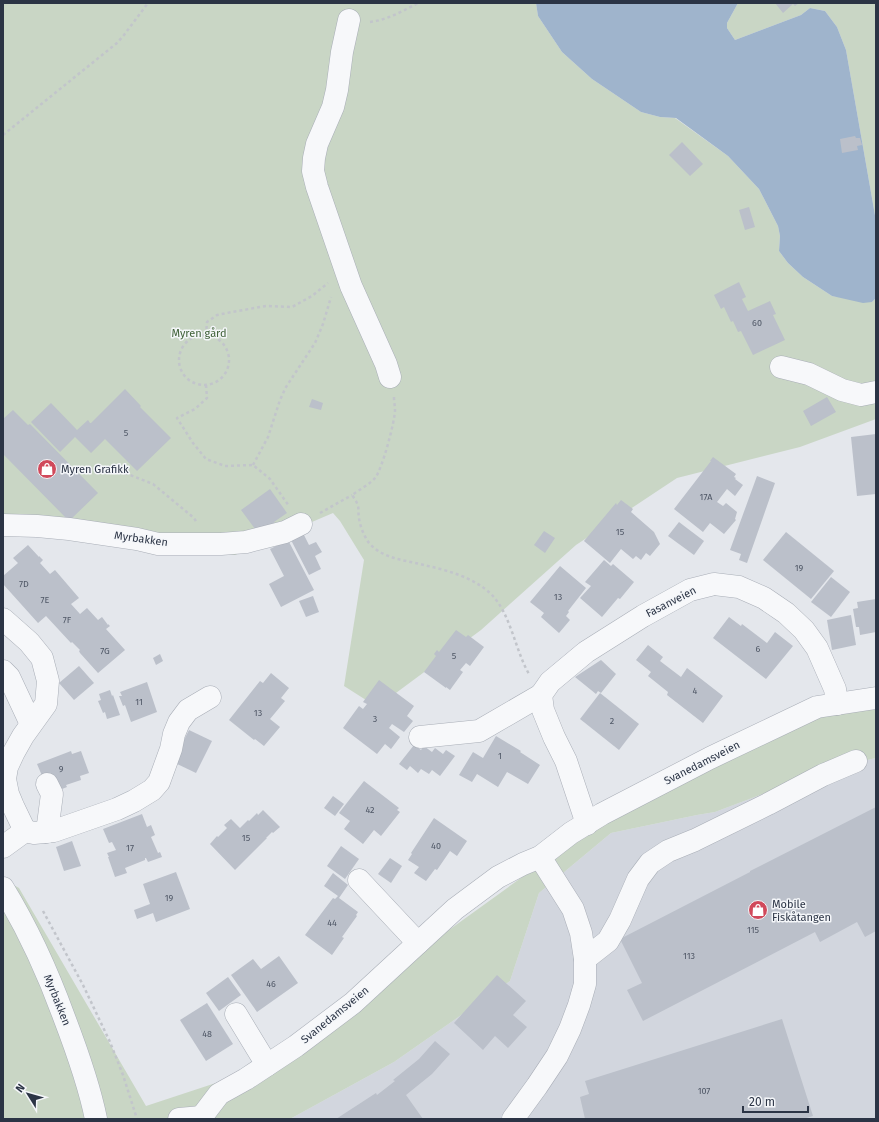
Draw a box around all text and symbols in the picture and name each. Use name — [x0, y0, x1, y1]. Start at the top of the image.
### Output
house number: 60 — [752, 318, 762, 328]
park label: Myren gård — [171, 327, 227, 340]
house number: 5 — [124, 428, 129, 438]
shop icon: Myren Grafikk — [36, 458, 58, 480]
place label: Myren Grafikk — [61, 463, 129, 476]
house number: 17A — [700, 492, 713, 502]
house number: 15 — [616, 527, 625, 537]
street label: Myrbakken — [113, 529, 169, 549]
house number: 19 — [795, 563, 804, 573]
house number: 7D — [19, 579, 29, 589]
street label: Fasanveien — [644, 584, 698, 620]
house number: 13 — [554, 592, 562, 602]
house number: 7E — [41, 595, 50, 605]
house number: 7F — [63, 615, 72, 625]
house number: 6 — [756, 644, 761, 654]
house number: 7G — [100, 646, 110, 656]
house number: 5 — [452, 651, 457, 661]
house number: 4 — [693, 686, 698, 696]
house number: 11 — [135, 697, 143, 707]
house number: 13 — [254, 708, 262, 718]
house number: 3 — [373, 714, 377, 724]
house number: 2 — [610, 716, 614, 726]
street label: Svanedamsveien — [662, 738, 742, 788]
house number: 1 — [498, 751, 502, 761]
house number: 9 — [59, 764, 64, 774]
house number: 42 — [365, 805, 375, 815]
house number: 15 — [242, 833, 251, 843]
house number: 40 — [431, 841, 441, 851]
house number: 17 — [126, 843, 134, 853]
house number: 19 — [165, 893, 174, 903]
place label: Mobile Fiskåtangen — [772, 898, 831, 924]
shop icon: Mobile Fiskåtangen — [747, 899, 769, 921]
house number: 44 — [327, 918, 337, 928]
house number: 115 — [747, 925, 760, 935]
house number: 113 — [683, 951, 695, 961]
street label: Myrbakken — [41, 972, 73, 1028]
house number: 46 — [266, 979, 276, 989]
street label: Svanedamsveien — [299, 984, 371, 1046]
house number: 48 — [202, 1029, 212, 1039]
north arrow — [8, 1074, 48, 1114]
text: N — [13, 1081, 28, 1095]
house number: 107 — [698, 1086, 710, 1096]
scale bar — [743, 1088, 808, 1114]
text: 20 m — [749, 1095, 775, 1109]

